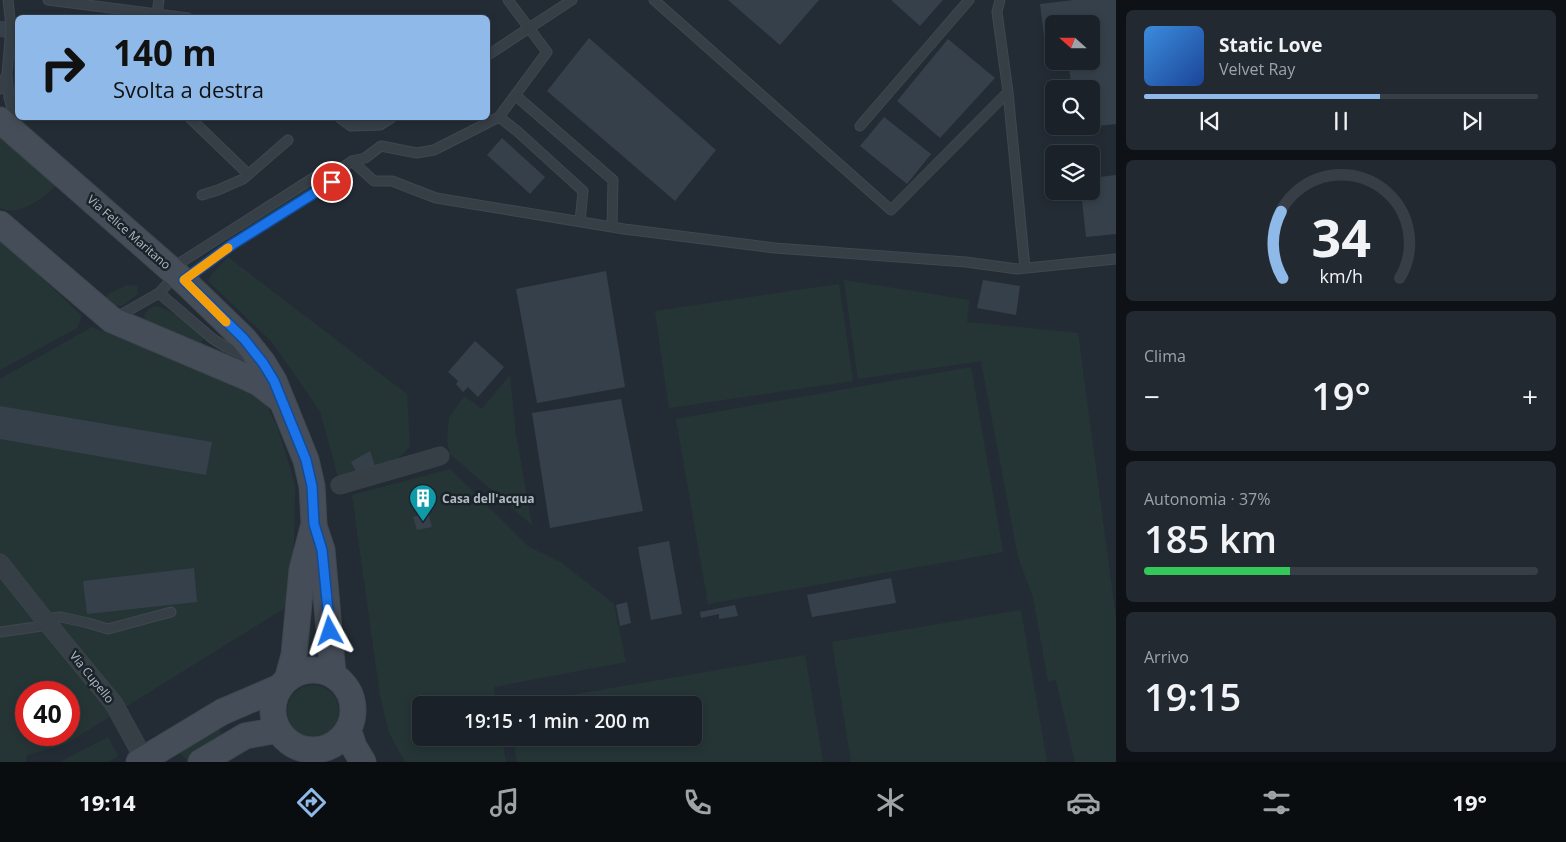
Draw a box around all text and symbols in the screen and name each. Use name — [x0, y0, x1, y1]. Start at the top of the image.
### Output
north arrow — [1045, 15, 1100, 70]
map controls — [1045, 15, 1100, 200]
text: 140 m — [113, 29, 217, 76]
text: Static Love — [1219, 32, 1322, 58]
icon: right — [30, 35, 95, 100]
text: Velvet Ray — [1219, 58, 1295, 80]
text: Svolta a destra — [113, 74, 264, 104]
button: search — [1045, 80, 1100, 135]
icon: previous — [1196, 107, 1224, 135]
icon: pause — [1327, 107, 1355, 135]
icon: next — [1458, 107, 1486, 135]
button: layers — [1045, 145, 1100, 200]
pin — [311, 161, 353, 203]
icon: arrive — [318, 168, 346, 196]
street label: Via Felice Maritano — [84, 191, 174, 273]
text: 34 — [1311, 201, 1371, 272]
text: km/h — [1319, 264, 1363, 288]
text: Clima — [1144, 345, 1186, 367]
text: 19° — [1311, 369, 1371, 421]
text: − — [1144, 377, 1160, 415]
text: + — [1522, 377, 1538, 415]
building icon: Casa dell'acqua — [408, 483, 438, 522]
text: Autonomia · 37% — [1144, 488, 1270, 510]
place label: Casa dell'acqua — [442, 490, 535, 507]
text: 185 km — [1144, 512, 1277, 564]
position arrow — [303, 604, 355, 656]
text: Arrivo — [1144, 646, 1189, 668]
street label: Via Cupello — [66, 647, 118, 707]
text: 19:15 — [1144, 670, 1241, 722]
speed limit sign: 40 — [15, 681, 80, 746]
text: 19:15 · 1 min · 200 m — [464, 708, 650, 734]
icon: directions — [294, 785, 329, 820]
icon: music — [487, 785, 522, 820]
icon: phone — [680, 785, 715, 820]
icon: climate — [873, 785, 908, 820]
icon: car — [1066, 785, 1101, 820]
icon: filters — [1259, 785, 1294, 820]
text: 19:14 — [79, 787, 136, 817]
text: 19° — [1452, 787, 1487, 817]

